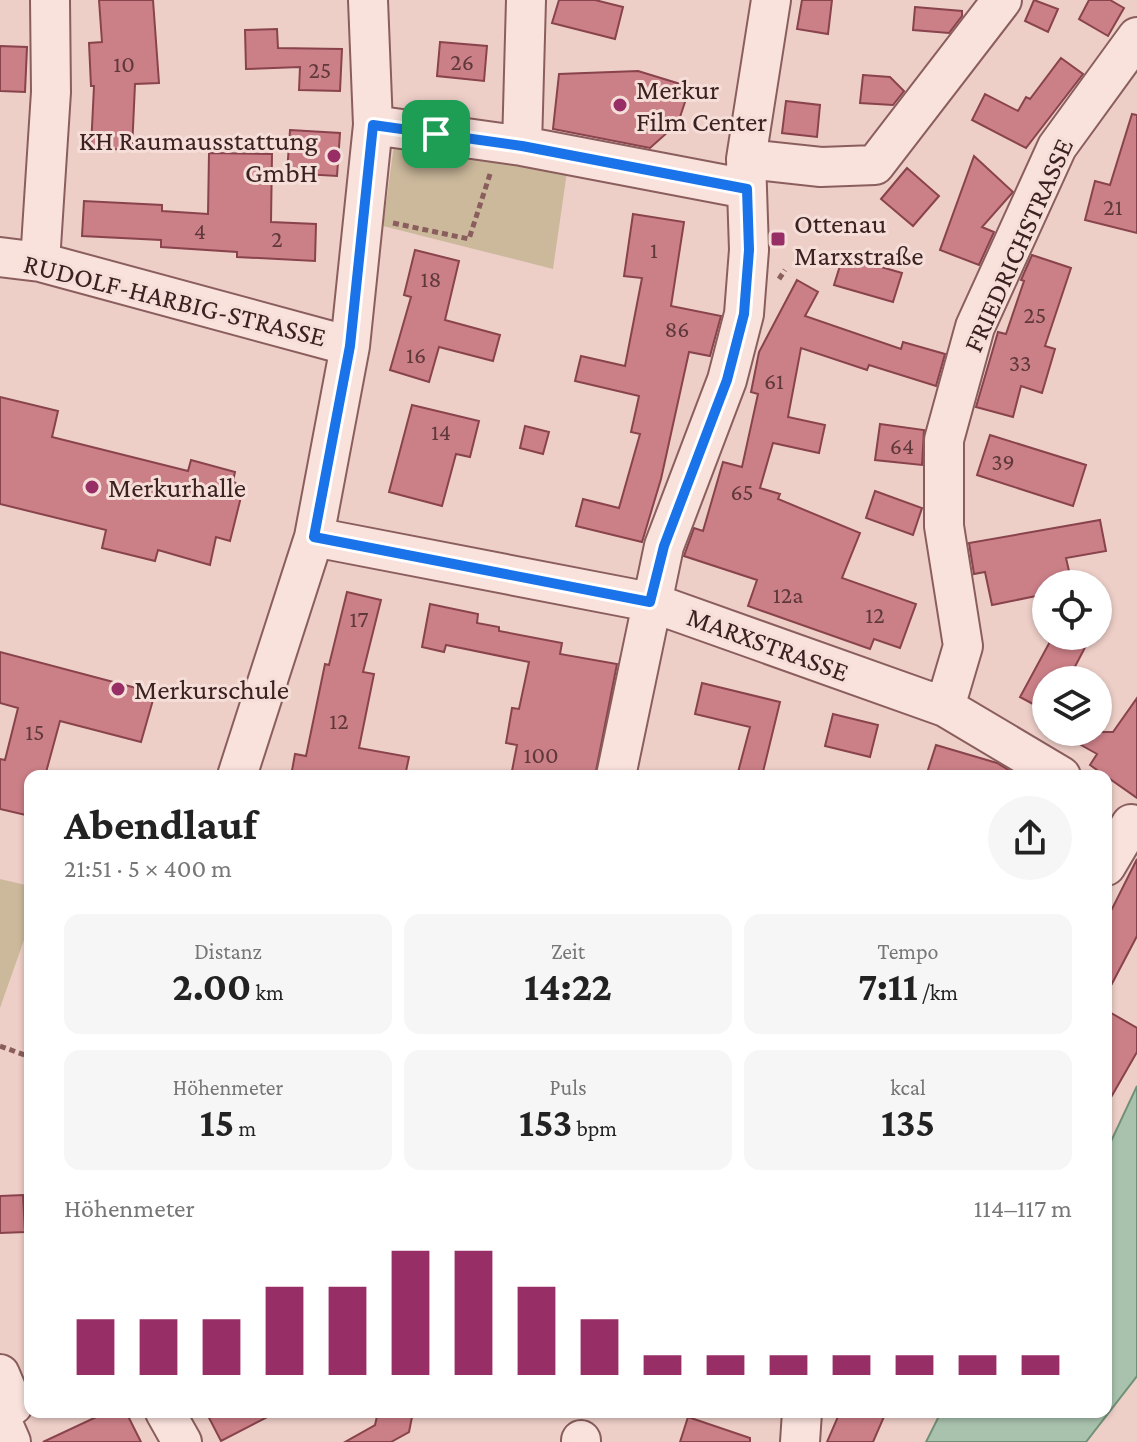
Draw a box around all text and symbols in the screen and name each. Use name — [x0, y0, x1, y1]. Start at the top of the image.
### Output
house number: 26 — [450, 48, 474, 75]
house number: 10 — [113, 50, 135, 77]
house number: 25 — [309, 56, 331, 83]
place label: Merkur Film Center — [636, 74, 767, 137]
marker: Merkur Film Center — [611, 96, 629, 114]
pin — [402, 100, 470, 168]
icon: arrive — [414, 112, 458, 156]
place label: KH Raumausstattung GmbH — [79, 125, 318, 188]
street label: FRIEDRICHSTRASSE — [957, 133, 1079, 357]
marker: KH Raumausstattung GmbH — [325, 147, 343, 165]
house number: 21 — [1103, 193, 1123, 220]
place label: Ottenau Marxstraße — [794, 208, 924, 271]
house number: 4 — [194, 217, 206, 244]
house number: 2 — [271, 225, 283, 252]
marker: Ottenau Marxstraße — [769, 230, 787, 248]
house number: 1 — [650, 236, 658, 263]
street label: RUDOLF-HARBIG-STRASSE — [21, 247, 329, 353]
house number: 18 — [421, 265, 441, 292]
house number: 25 — [1024, 301, 1046, 328]
house number: 86 — [664, 315, 690, 342]
house number: 16 — [406, 341, 426, 368]
house number: 33 — [1009, 349, 1031, 376]
house number: 61 — [764, 367, 784, 394]
house number: 14 — [431, 418, 451, 445]
house number: 64 — [890, 432, 914, 459]
house number: 39 — [991, 448, 1015, 475]
place label: Merkurhalle — [108, 472, 246, 503]
marker: Merkurhalle — [83, 478, 101, 496]
house number: 65 — [730, 478, 754, 505]
map controls — [1032, 570, 1112, 746]
button: locate — [1032, 570, 1112, 650]
house number: 12a — [773, 581, 803, 608]
street label: MARXSTRASSE — [683, 600, 853, 688]
house number: 12 — [865, 601, 885, 628]
house number: 17 — [349, 605, 369, 632]
button: layers — [1032, 666, 1112, 746]
place label: Merkurschule — [134, 674, 289, 705]
marker: Merkurschule — [109, 680, 127, 698]
house number: 12 — [329, 707, 349, 734]
house number: 15 — [25, 718, 45, 745]
house number: 100 — [523, 741, 559, 768]
button: share — [988, 796, 1072, 880]
text: Abendlauf — [64, 800, 257, 848]
text: 21:51 · 5 × 400 m — [64, 854, 232, 883]
text: Distanz — [194, 939, 262, 964]
text: Zeit — [551, 939, 585, 964]
text: Tempo — [878, 939, 938, 964]
text: 2.00 — [172, 964, 251, 1009]
text: 14:22 — [524, 964, 612, 1009]
text: 7:11 — [858, 964, 918, 1009]
text: km — [251, 980, 284, 1005]
text: /km — [918, 980, 958, 1005]
text: Höhenmeter — [173, 1075, 283, 1100]
text: Puls — [549, 1075, 587, 1100]
text: kcal — [890, 1075, 926, 1100]
text: 15 — [200, 1100, 234, 1145]
text: 153 — [519, 1100, 572, 1145]
text: 135 — [881, 1100, 935, 1145]
text: m — [234, 1116, 256, 1141]
text: bpm — [572, 1116, 617, 1141]
text: Höhenmeter — [64, 1194, 195, 1223]
text: 114–117 m — [974, 1194, 1072, 1223]

